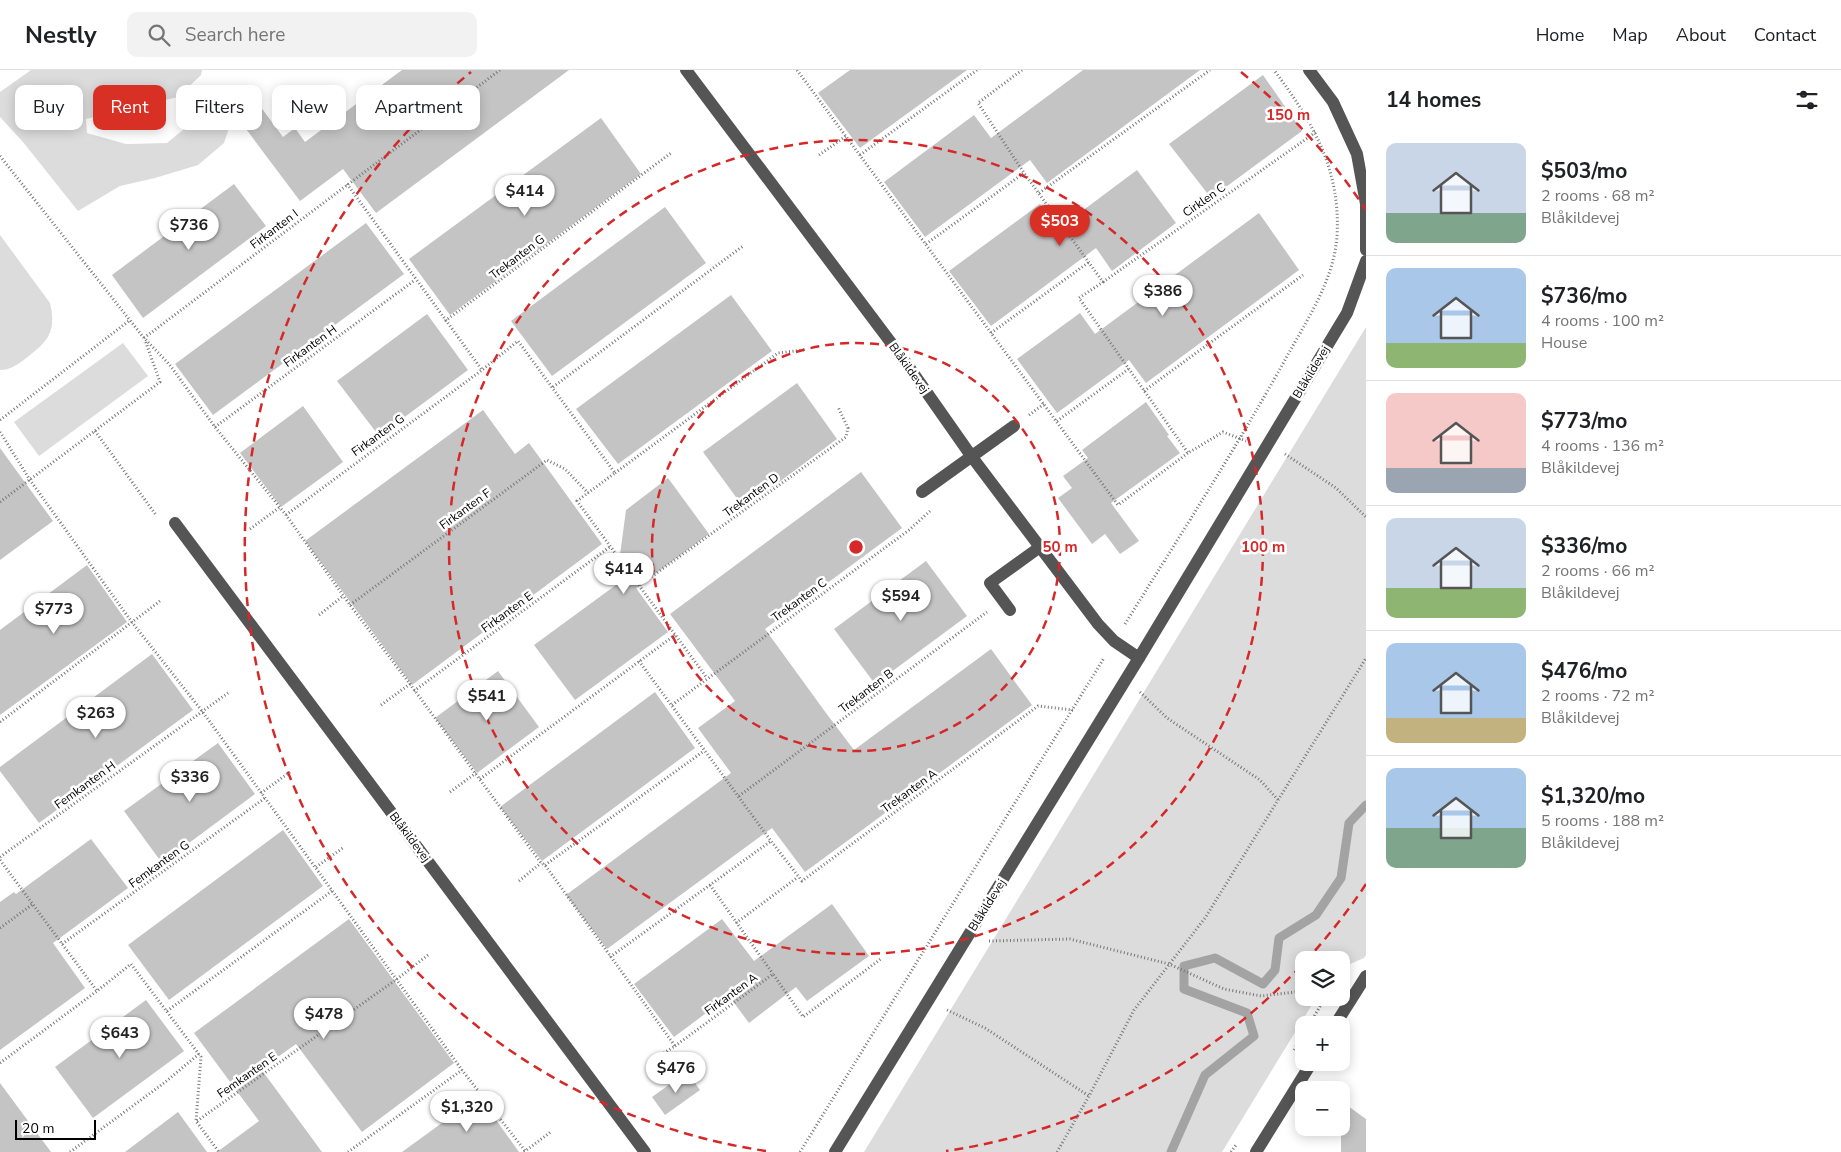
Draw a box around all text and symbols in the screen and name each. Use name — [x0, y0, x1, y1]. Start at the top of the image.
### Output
search box — [127, 12, 477, 57]
text: Nestly — [25, 19, 97, 51]
icon: search — [145, 21, 173, 49]
text: Search here — [185, 22, 285, 48]
text: Home — [1536, 23, 1584, 47]
text: Map — [1612, 23, 1648, 47]
text: About — [1676, 23, 1726, 47]
text: Contact — [1754, 23, 1816, 47]
chip: Buy — [15, 85, 83, 130]
chip: Rent — [93, 85, 166, 130]
chip: Filters — [176, 85, 262, 130]
chip: New — [272, 85, 346, 130]
chip: Apartment — [356, 85, 480, 130]
text: 14 homes — [1386, 86, 1481, 114]
icon: filters — [1793, 86, 1821, 114]
text: 150 m — [1266, 105, 1310, 125]
text: $503/mo — [1541, 157, 1627, 185]
icon: home — [1426, 163, 1486, 223]
pin: $414 — [495, 174, 555, 217]
street label: Cirklen C — [1179, 179, 1229, 221]
text: $414 — [506, 180, 544, 202]
text: 2 rooms · 68 m² — [1541, 185, 1654, 207]
pin: $503 — [1030, 204, 1090, 247]
street label: Firkanten I — [247, 206, 301, 252]
text: Blåkildevej — [1541, 207, 1620, 229]
pin: $736 — [159, 208, 219, 251]
text: $503 — [1041, 210, 1079, 232]
text: $736 — [170, 214, 208, 236]
street label: Trekanten G — [486, 231, 548, 283]
pin: $386 — [1133, 274, 1193, 317]
text: $386 — [1144, 280, 1182, 302]
text: $736/mo — [1541, 282, 1627, 310]
icon: home — [1426, 288, 1486, 348]
text: 4 rooms · 100 m² — [1541, 310, 1664, 332]
street label: Firkanten H — [280, 321, 340, 371]
text: House — [1541, 332, 1587, 354]
street label: Blåkildevej — [885, 339, 933, 397]
street label: Blåkildevej — [1289, 342, 1333, 401]
text: $773/mo — [1541, 407, 1627, 435]
street label: Firkanten G — [348, 410, 408, 460]
icon: home — [1426, 413, 1486, 473]
text: 4 rooms · 136 m² — [1541, 435, 1664, 457]
text: Blåkildevej — [1541, 457, 1620, 479]
street label: Trekanten D — [720, 469, 782, 521]
street label: Firkanten F — [436, 485, 494, 533]
text: $336/mo — [1541, 532, 1627, 560]
text: 50 m — [1042, 537, 1078, 557]
text: 100 m — [1241, 537, 1285, 557]
centre of rings — [847, 538, 865, 556]
icon: home — [1426, 538, 1486, 598]
pin: $414 — [594, 552, 654, 595]
text: $414 — [605, 558, 643, 580]
text: 2 rooms · 66 m² — [1541, 560, 1654, 582]
street label: Trekanten C — [768, 575, 830, 625]
pin: $594 — [871, 580, 931, 622]
text: Blåkildevej — [1541, 582, 1620, 604]
text: $594 — [882, 585, 920, 607]
street label: Firkanten E — [478, 588, 536, 636]
pin: $773 — [24, 592, 84, 635]
text: $773 — [35, 598, 73, 620]
text: $476/mo — [1541, 657, 1627, 685]
icon: home — [1426, 663, 1486, 723]
street label: Trekanten B — [835, 665, 897, 717]
pin: $541 — [457, 680, 517, 722]
text: $541 — [468, 685, 506, 707]
text: 2 rooms · 72 m² — [1541, 685, 1654, 707]
pin: $263 — [66, 696, 126, 739]
text: $263 — [77, 702, 115, 724]
text: Blåkildevej — [1541, 707, 1620, 729]
street label: Femkanten H — [51, 757, 119, 813]
pin: $336 — [160, 760, 220, 803]
street label: Trekanten A — [878, 765, 940, 817]
text: $336 — [171, 766, 209, 788]
text: $1,320/mo — [1541, 782, 1645, 810]
icon: home — [1426, 788, 1486, 848]
street label: Blåkildevej — [386, 809, 434, 865]
text: 5 rooms · 188 m² — [1541, 810, 1664, 832]
text: Blåkildevej — [1541, 832, 1620, 854]
street label: Femkanten G — [125, 837, 193, 891]
street label: Blåkildevej — [965, 876, 1009, 934]
map controls — [1295, 951, 1350, 1136]
button: layers — [1295, 951, 1350, 1006]
street label: Firkanten A — [701, 969, 761, 1019]
pin: $478 — [294, 998, 354, 1040]
text: $478 — [305, 1003, 343, 1025]
pin: $643 — [90, 1016, 150, 1059]
button: + — [1295, 1016, 1350, 1071]
text: $643 — [101, 1022, 139, 1044]
street label: Femkanten E — [214, 1049, 280, 1101]
pin: $476 — [646, 1052, 706, 1094]
text: $476 — [657, 1057, 695, 1079]
button: − — [1295, 1081, 1350, 1136]
pin: $1,320 — [426, 1090, 508, 1133]
text: $1,320 — [441, 1096, 493, 1118]
scale bar — [15, 1117, 96, 1140]
text: 20 m — [22, 1119, 54, 1138]

